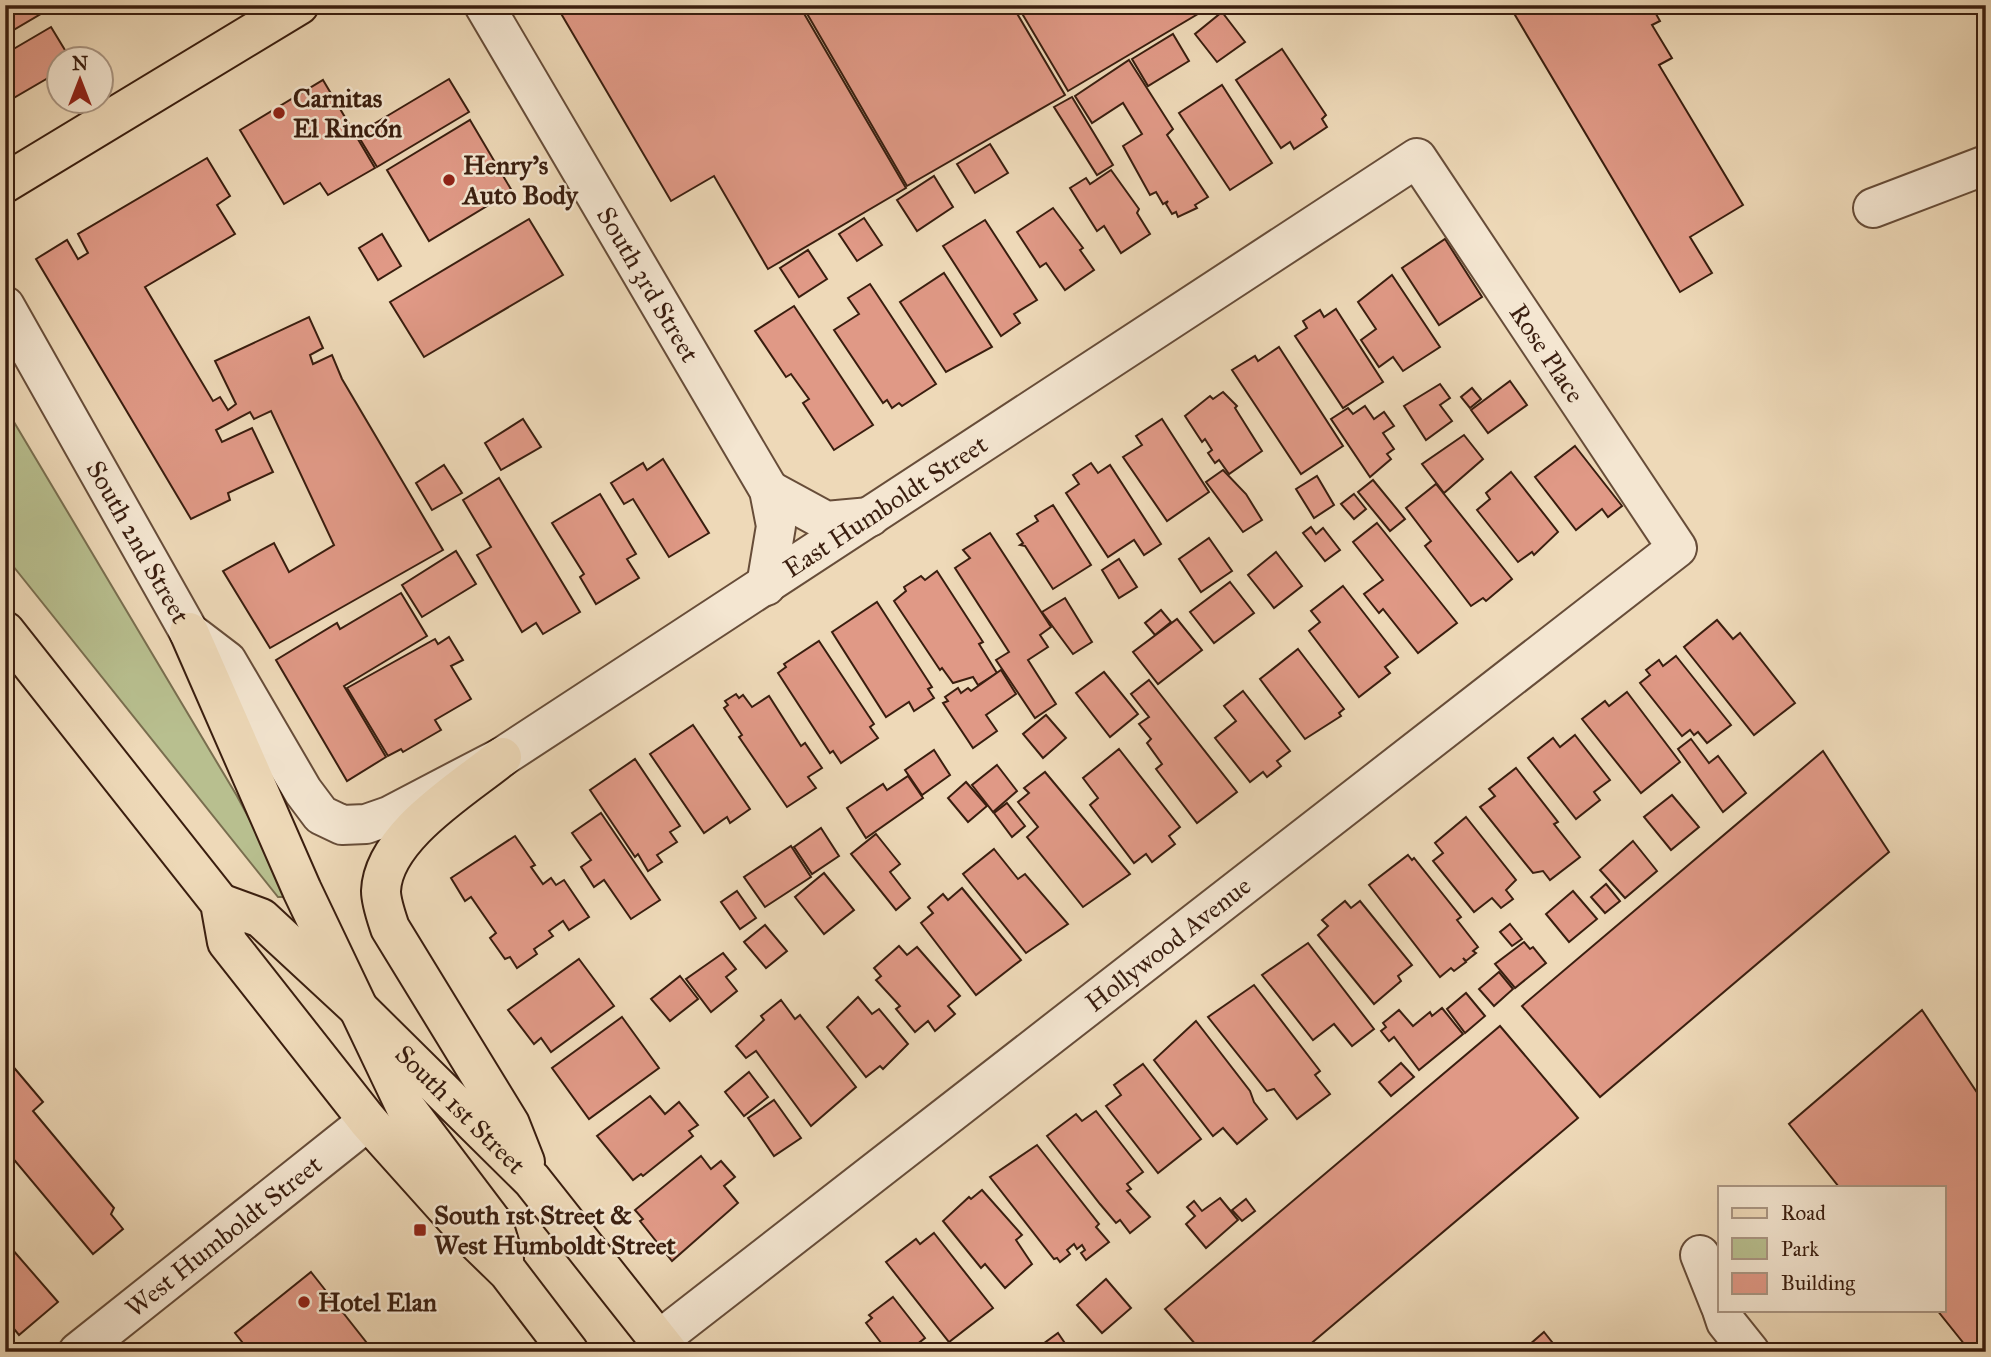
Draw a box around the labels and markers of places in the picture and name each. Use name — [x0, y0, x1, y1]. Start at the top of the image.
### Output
place label: Carnitas El Rincón — [293, 82, 402, 144]
marker: Carnitas El Rincón — [271, 105, 287, 121]
place label: Henry's Auto Body — [461, 149, 580, 211]
marker: Henry's Auto Body — [441, 172, 457, 188]
place label: South 1st Street & West Humboldt Street — [434, 1199, 676, 1261]
marker: South 1st Street & West Humboldt Street — [412, 1222, 428, 1238]
place label: Hotel Elan — [318, 1286, 437, 1318]
marker: Hotel Elan — [296, 1294, 312, 1310]

